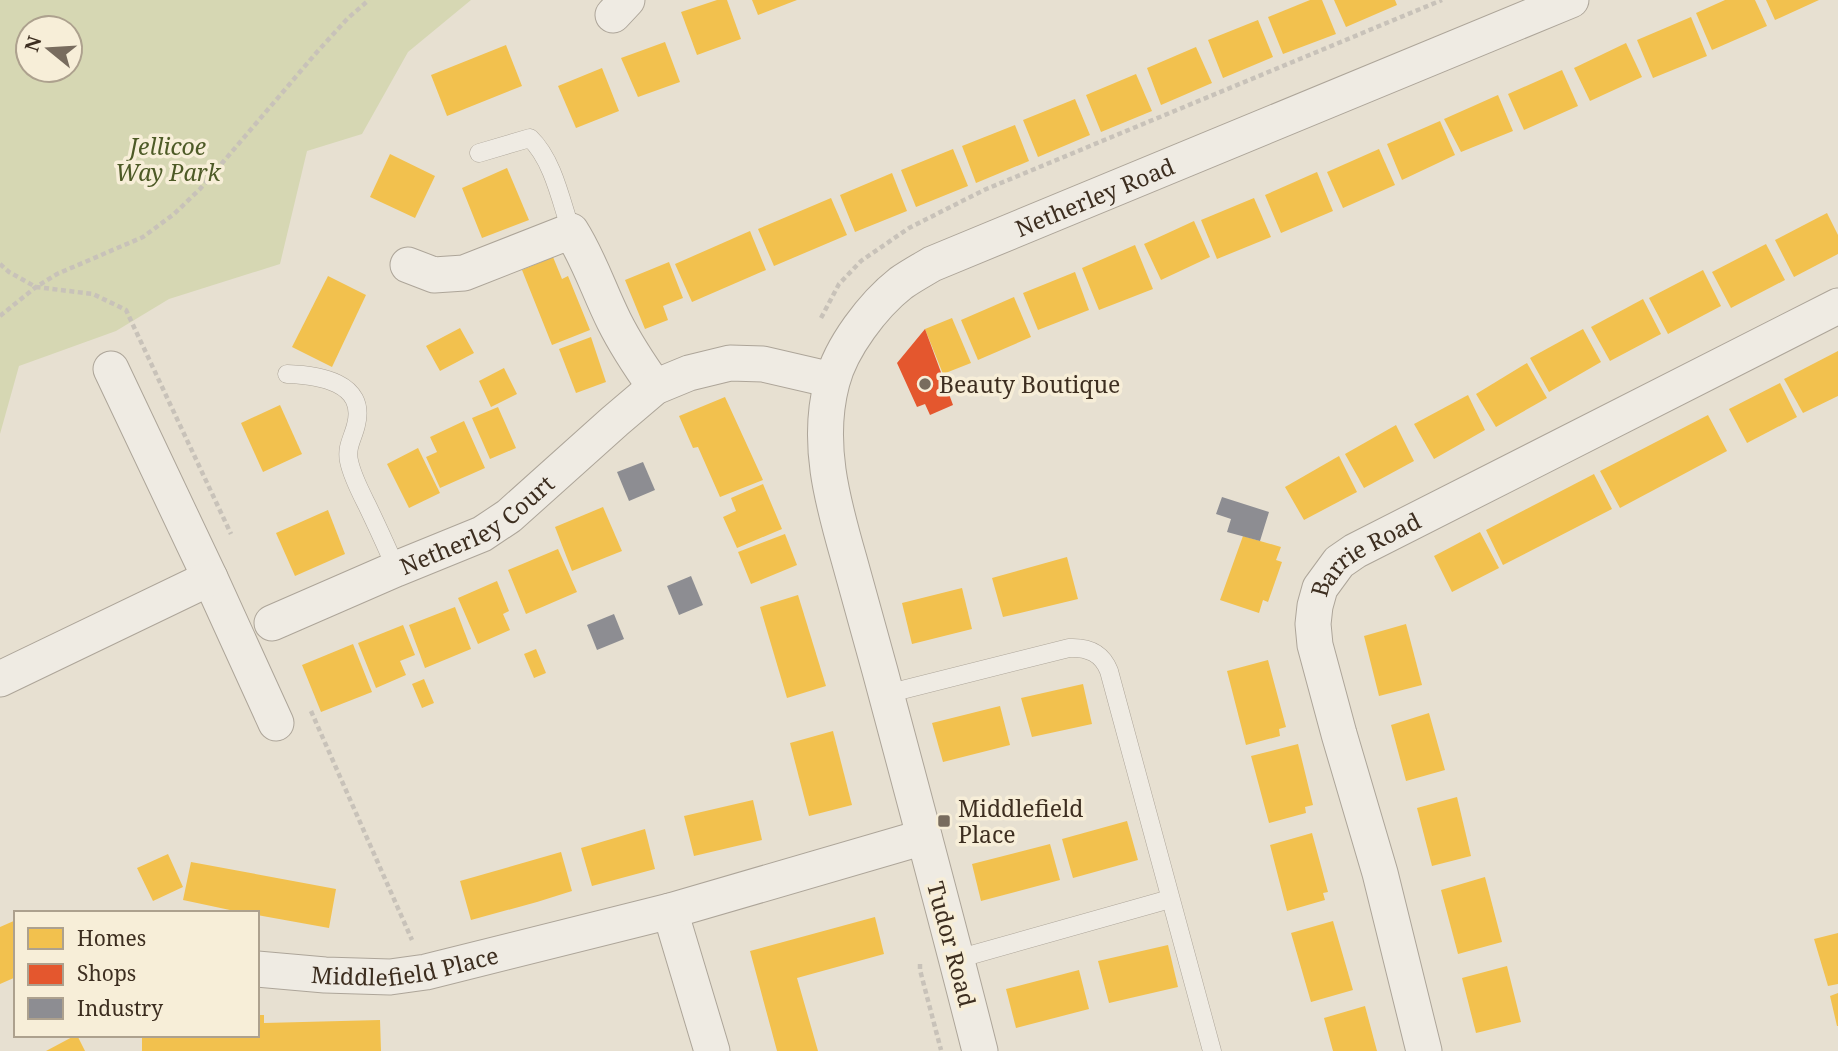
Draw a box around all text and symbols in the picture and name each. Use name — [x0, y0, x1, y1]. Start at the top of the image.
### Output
north arrow — [14, 14, 84, 84]
text: N — [18, 33, 48, 55]
park label: Jellicoe Way Park — [115, 130, 222, 188]
street label: Netherley Road — [1010, 150, 1179, 244]
place label: Beauty Boutique — [939, 368, 1120, 400]
marker: Beauty Boutique — [917, 376, 933, 392]
street label: Netherley Court — [395, 467, 561, 582]
street label: Barrie Road — [1303, 504, 1426, 600]
place label: Middlefield Place — [958, 792, 1083, 850]
marker: Middlefield Place — [936, 813, 952, 829]
street label: Tudor Road — [920, 878, 984, 1010]
legend — [14, 911, 259, 1037]
text: Homes — [77, 924, 146, 952]
street label: Middlefield Place — [310, 939, 502, 993]
text: Shops — [77, 959, 136, 987]
text: Industry — [77, 994, 163, 1022]

